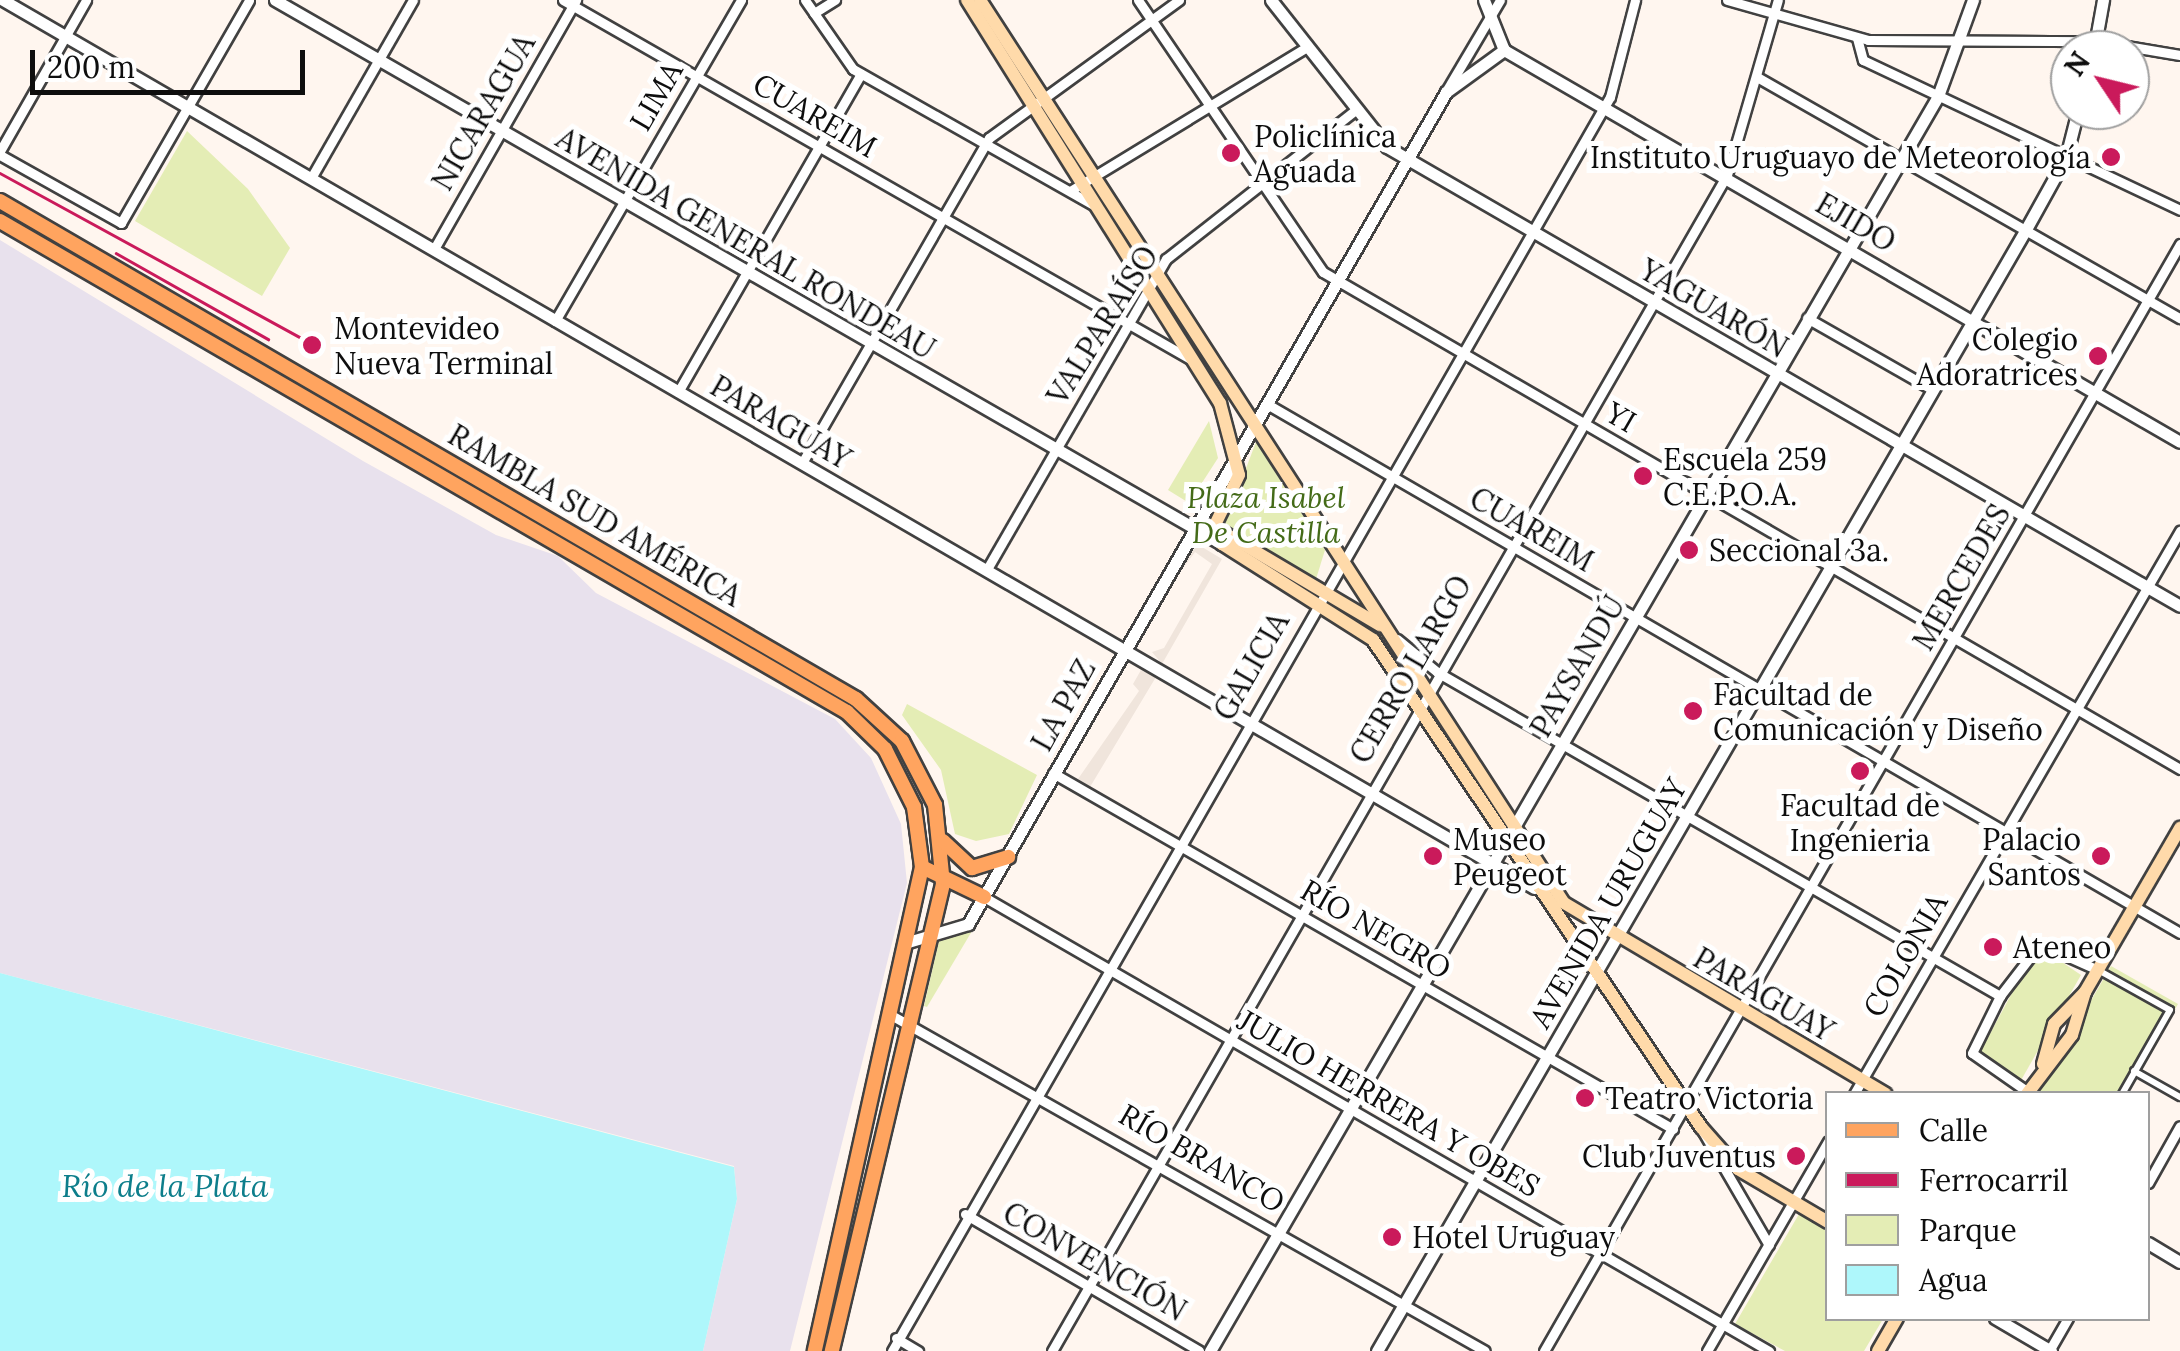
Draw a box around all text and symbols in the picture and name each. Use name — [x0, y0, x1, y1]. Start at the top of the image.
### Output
street label: NICARAGUA — [424, 27, 542, 197]
scale bar — [35, 30, 310, 92]
north arrow — [2050, 30, 2150, 130]
text: N — [2056, 45, 2098, 83]
text: 200 m — [47, 48, 135, 86]
street label: LIMA — [622, 55, 690, 137]
street label: CUAREIM — [747, 65, 883, 165]
place label: Policlínica Aguada — [1254, 118, 1397, 188]
street label: AVENIDA GENERAL RONDEAU — [550, 120, 942, 366]
place label: Instituto Uruguayo de Meteorología — [1590, 139, 2091, 175]
marker: Policlínica Aguada — [1218, 140, 1244, 166]
marker: Instituto Uruguayo de Meteorología — [2100, 146, 2122, 168]
street label: EJIDO — [1810, 185, 1902, 259]
street label: VALPARAÍSO — [1039, 239, 1165, 411]
street label: YAGUARÓN — [1633, 251, 1795, 365]
place label: Montevideo Nueva Terminal — [334, 310, 553, 380]
place label: Colegio Adoratrices — [1917, 321, 2078, 392]
marker: Montevideo Nueva Terminal — [299, 332, 325, 358]
marker: Colegio Adoratrices — [2087, 345, 2109, 367]
street label: PARAGUAY — [704, 367, 858, 477]
street label: YI — [1599, 394, 1643, 440]
street label: RAMBLA SUD AMÉRICA — [442, 416, 748, 614]
place label: Escuela 259 C.E.P.O.A. — [1663, 441, 1827, 512]
marker: Escuela 259 C.E.P.O.A. — [1632, 465, 1654, 487]
park label: Plaza Isabel De Castilla — [1187, 479, 1345, 550]
street label: CUAREIM — [1464, 479, 1600, 579]
street label: MERCEDES — [1905, 498, 2017, 656]
place label: Seccional 3a. — [1709, 532, 1889, 568]
marker: Seccional 3a. — [1678, 539, 1700, 561]
street label: CERRO LARGO — [1342, 569, 1478, 769]
street label: PAYSANDÚ — [1522, 589, 1632, 743]
street label: GALICIA — [1206, 606, 1296, 726]
street label: LA PAZ — [1023, 653, 1103, 757]
place label: Facultad de Comunicación y Diseño — [1713, 676, 2043, 746]
marker: Facultad de Comunicación y Diseño — [1682, 700, 1704, 722]
marker: Facultad de Ingenieria — [1849, 760, 1871, 782]
street label: AVENIDA URUGUAY — [1522, 772, 1694, 1034]
place label: Facultad de Ingenieria — [1780, 787, 1940, 858]
place label: Museo Peugeot — [1453, 821, 1567, 892]
place label: Palacio Santos — [1982, 821, 2081, 892]
marker: Museo Peugeot — [1422, 845, 1444, 867]
marker: Palacio Santos — [2090, 845, 2112, 867]
street label: RÍO NEGRO — [1295, 872, 1457, 986]
street label: COLONIA — [1855, 887, 1955, 1023]
place label: Ateneo — [2013, 929, 2111, 965]
marker: Ateneo — [1982, 936, 2004, 958]
street label: PARAGUAY — [1687, 939, 1841, 1049]
street label: JULIO HERRERA Y OBES — [1232, 1002, 1546, 1204]
place label: Teatro Victoria — [1605, 1080, 1813, 1116]
marker: Teatro Victoria — [1574, 1087, 1596, 1109]
legend — [1825, 1091, 2150, 1321]
street label: RÍO BRANCO — [1113, 1096, 1291, 1220]
text: Calle — [1919, 1111, 1988, 1149]
place label: Club Juventus — [1582, 1138, 1776, 1174]
marker: Club Juventus — [1785, 1145, 1807, 1167]
text: Ferrocarril — [1919, 1161, 2069, 1199]
water label: Río de la Plata — [62, 1167, 268, 1205]
street label: CONVENCIÓN — [997, 1194, 1193, 1328]
text: Parque — [1919, 1211, 2017, 1249]
place label: Hotel Uruguay — [1412, 1219, 1615, 1255]
marker: Hotel Uruguay — [1381, 1226, 1403, 1248]
text: Agua — [1919, 1261, 1988, 1299]

